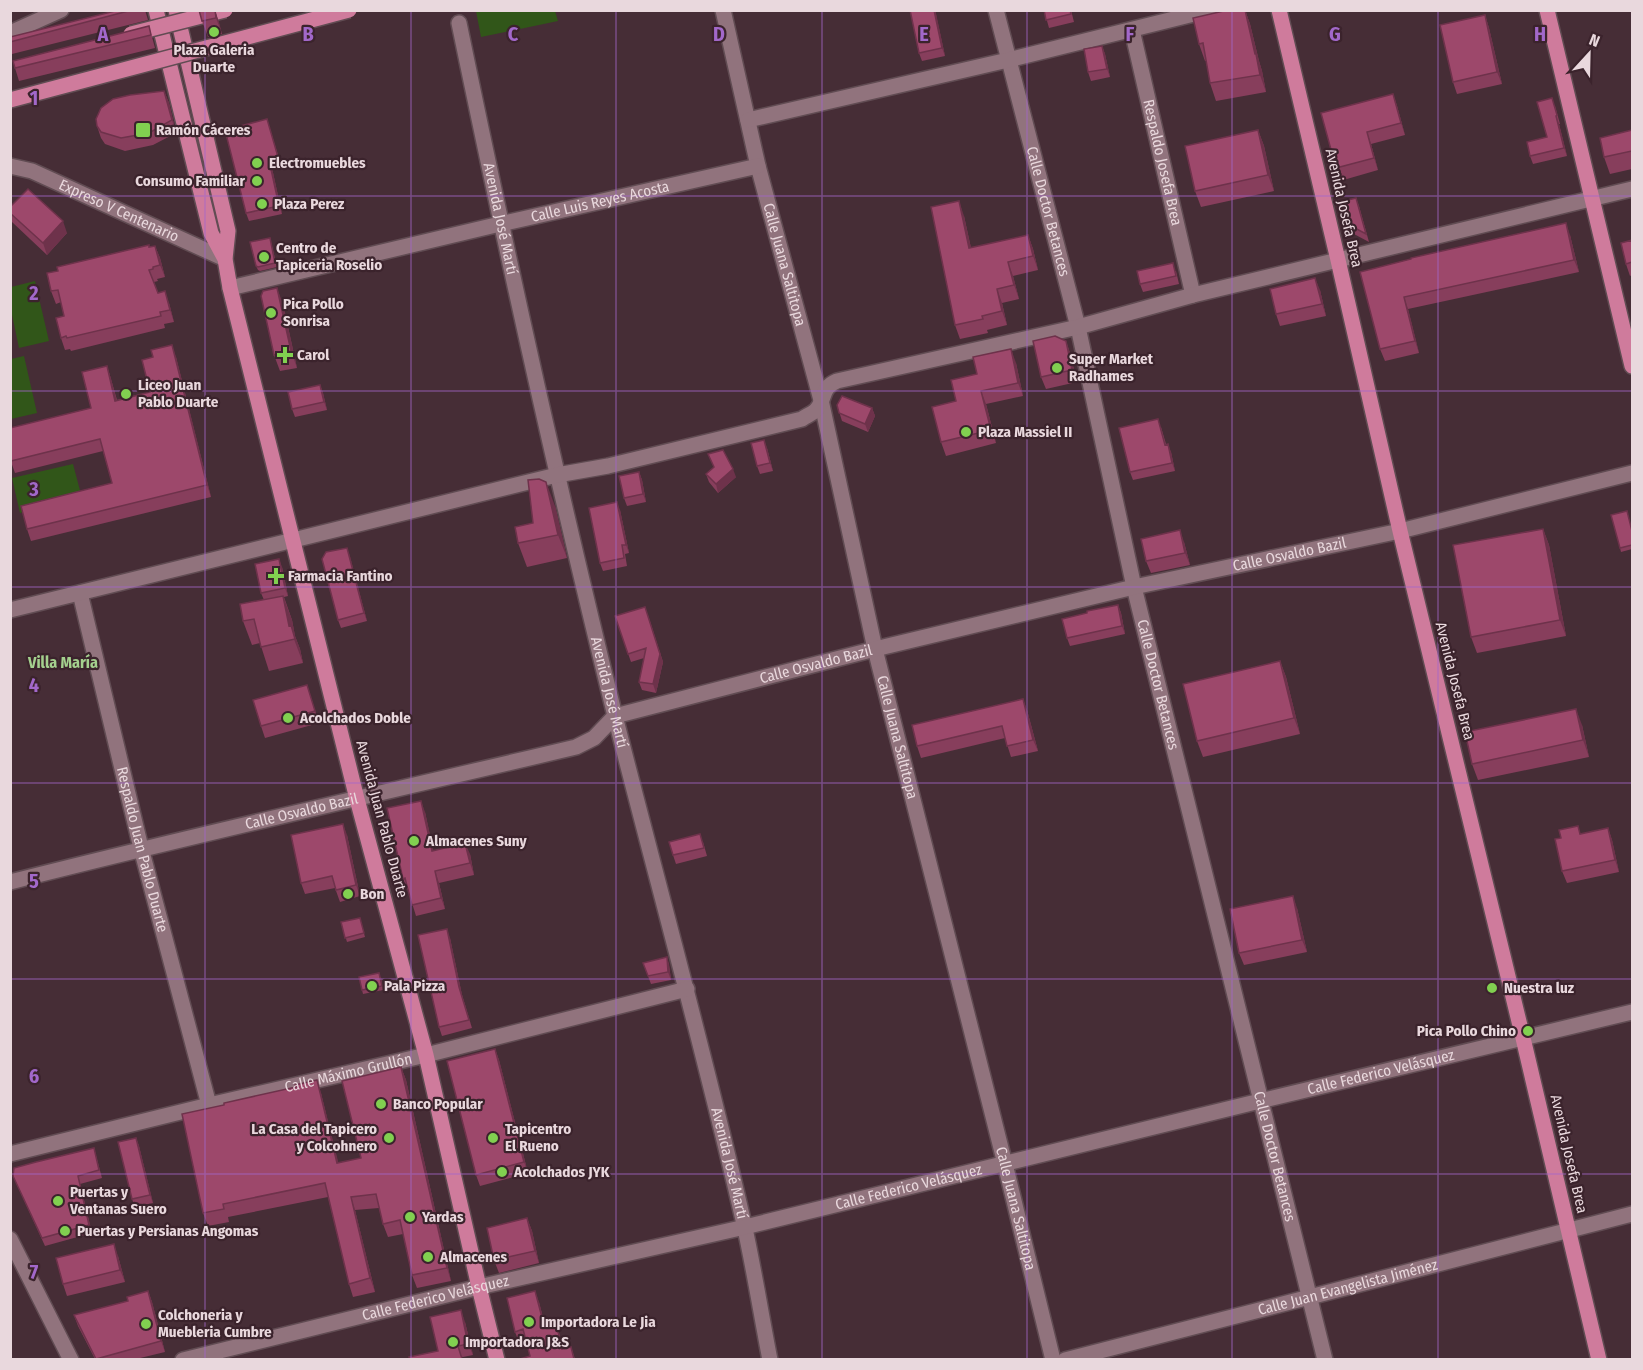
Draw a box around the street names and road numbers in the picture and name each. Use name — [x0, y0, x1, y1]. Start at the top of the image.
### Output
street label: Respaldo Josefa Brea — [1139, 98, 1186, 227]
street label: Calle Doctor Betances — [1023, 144, 1074, 278]
street label: Avenida Josefa Brea — [1322, 147, 1366, 269]
street label: Avenida José Martí — [480, 161, 521, 276]
street label: Expreso V Centenario — [56, 175, 182, 246]
street label: Calle Luis Reyes Acosta — [529, 177, 671, 226]
street label: Calle Juana Saltitopa — [759, 201, 810, 328]
street label: Calle Osvaldo Bazil — [1231, 534, 1348, 575]
street label: Calle Doctor Betances — [1133, 618, 1183, 752]
street label: Avenida Josefa Brea — [1432, 620, 1478, 742]
street label: Avenida José Martí — [587, 635, 632, 750]
street label: Calle Osvaldo Bazil — [758, 641, 874, 687]
street label: Calle Juana Saltitopa — [873, 674, 922, 801]
street label: Avenida Juan Pablo Duarte — [352, 738, 412, 900]
street label: Respaldo Juan Pablo Duarte — [113, 765, 172, 934]
street label: Calle Osvaldo Bazil — [243, 789, 360, 833]
street label: Calle Federico Velásquez — [1306, 1046, 1456, 1098]
street label: Calle Máximo Grullón — [283, 1049, 414, 1096]
street label: Calle Doctor Betances — [1250, 1089, 1299, 1223]
street label: Avenida Josefa Brea — [1547, 1093, 1591, 1215]
street label: Avenida José Martí — [707, 1106, 752, 1221]
street label: Calle Juana Saltitopa — [992, 1145, 1040, 1272]
street label: Calle Federico Velásquez — [833, 1160, 984, 1214]
street label: Calle Juan Evangelista Jiménez — [1256, 1255, 1440, 1319]
street label: Calle Federico Velásquez — [360, 1272, 511, 1324]

